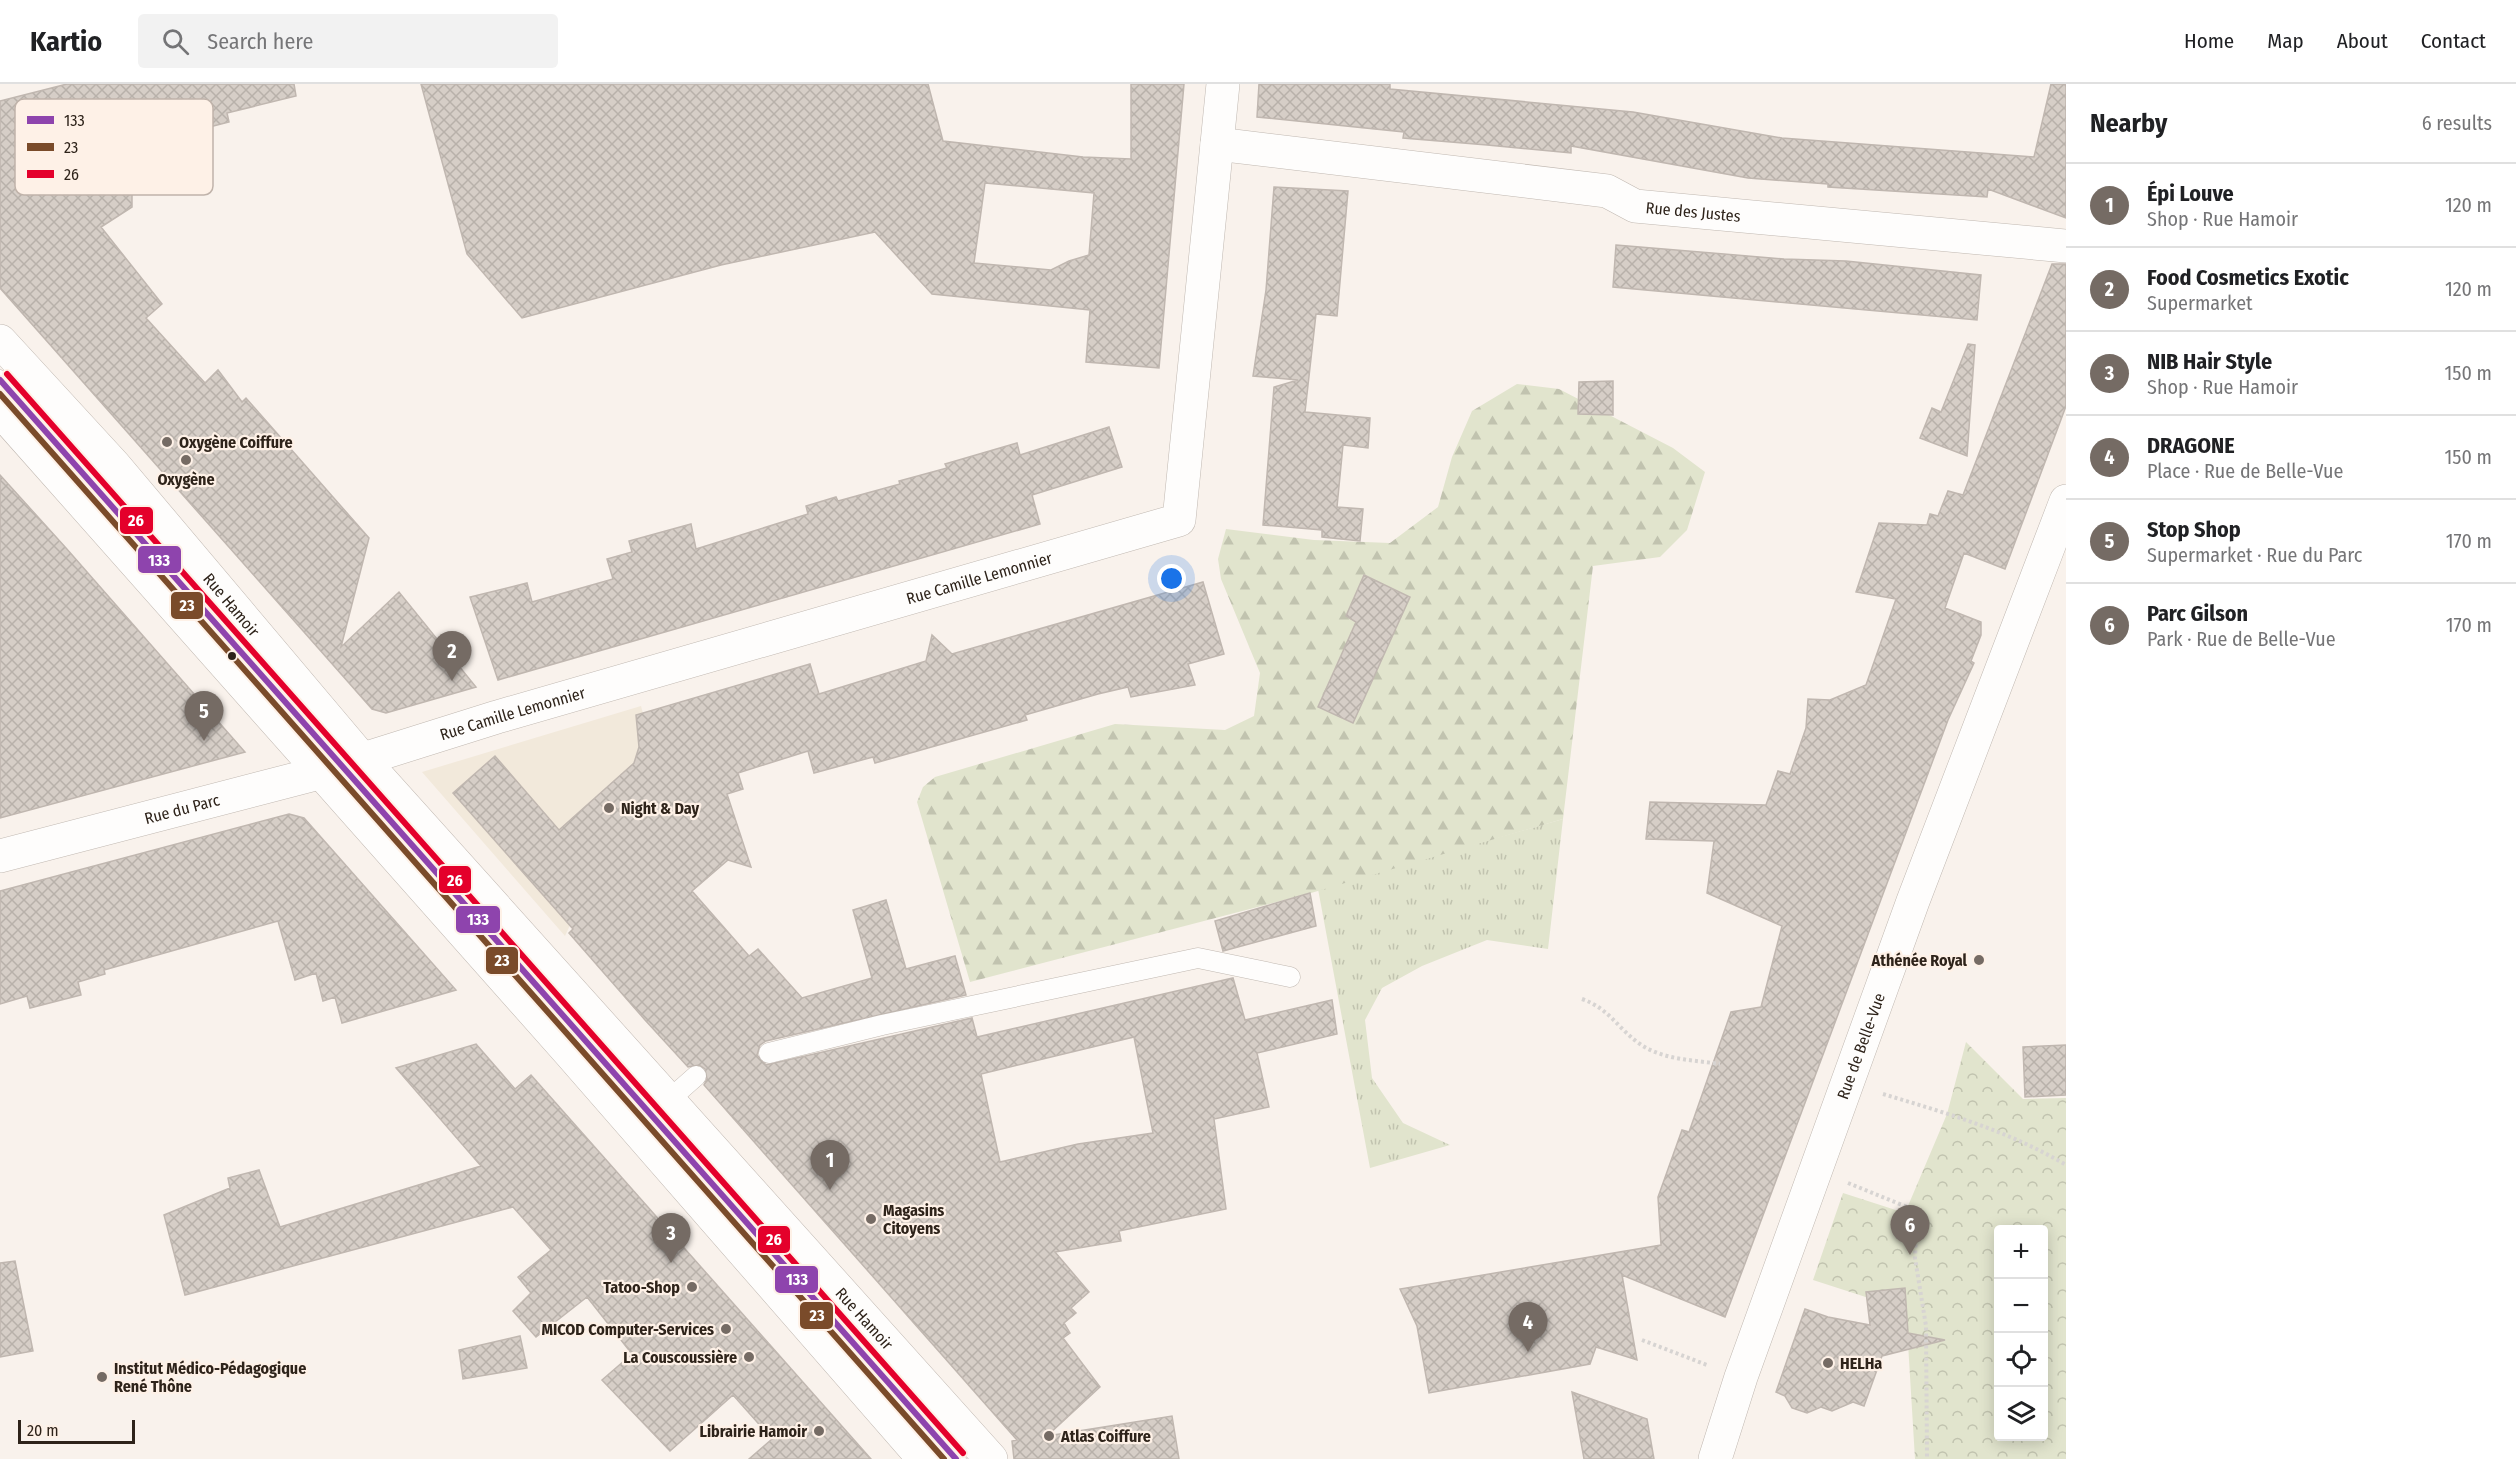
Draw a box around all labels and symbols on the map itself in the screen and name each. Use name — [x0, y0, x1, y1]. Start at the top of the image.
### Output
legend — [15, 99, 213, 195]
text: 133 — [64, 111, 85, 130]
text: 23 — [64, 138, 78, 157]
text: 26 — [64, 165, 79, 184]
street label: Rue des Justes — [1645, 198, 1742, 225]
place label: Oxygène Coiffure — [179, 433, 293, 452]
marker: Oxygène Coiffure — [160, 435, 174, 449]
marker: Oxygène — [179, 453, 193, 467]
place label: Oxygène — [157, 470, 215, 489]
line badge: 26 — [119, 506, 154, 535]
text: 26 — [127, 511, 144, 530]
line badge: 133 — [137, 545, 182, 574]
street label: Rue Camille Lemonnier — [904, 548, 1055, 608]
text: 133 — [148, 551, 170, 570]
your location — [1157, 564, 1186, 593]
street label: Rue Hamoir — [200, 569, 264, 640]
line badge: 23 — [170, 591, 204, 620]
text: 23 — [179, 596, 195, 615]
pin: 2 — [432, 632, 472, 681]
unlabelled marker — [226, 650, 238, 662]
street label: Rue Camille Lemonnier — [437, 682, 588, 744]
pin: 5 — [184, 692, 224, 741]
street label: Rue du Parc — [142, 790, 222, 828]
place label: Night & Day — [621, 799, 699, 818]
marker: Night & Day — [602, 801, 616, 815]
line badge: 26 — [438, 865, 472, 894]
text: 26 — [446, 871, 463, 890]
line badge: 133 — [455, 905, 501, 934]
text: 133 — [467, 910, 489, 929]
line badge: 23 — [485, 946, 519, 975]
text: 23 — [494, 951, 510, 970]
place label: Athénée Royal — [1871, 951, 1968, 970]
marker: Athénée Royal — [1972, 953, 1986, 967]
street label: Rue de Belle-Vue — [1833, 990, 1889, 1102]
pin: 1 — [810, 1140, 850, 1190]
place label: Magasins Citoyens — [883, 1201, 944, 1238]
pin: 6 — [1890, 1206, 1930, 1255]
marker: Magasins Citoyens — [864, 1212, 878, 1226]
pin: 3 — [652, 1214, 690, 1263]
line badge: 26 — [757, 1225, 791, 1254]
text: 26 — [765, 1230, 782, 1249]
line badge: 133 — [774, 1265, 819, 1294]
text: 133 — [786, 1270, 808, 1289]
place label: Tatoo-Shop — [603, 1278, 680, 1297]
marker: Tatoo-Shop — [685, 1280, 699, 1294]
street label: Rue Hamoir — [832, 1283, 898, 1353]
line badge: 23 — [799, 1301, 834, 1330]
pin: 4 — [1508, 1302, 1547, 1352]
text: 23 — [809, 1306, 825, 1325]
place label: MICOD Computer-Services — [541, 1320, 714, 1339]
marker: MICOD Computer-Services — [719, 1322, 733, 1336]
place label: La Couscoussière — [623, 1348, 737, 1367]
marker: La Couscoussière — [742, 1350, 756, 1364]
place label: HELHa — [1840, 1354, 1882, 1373]
marker: HELHa — [1821, 1356, 1835, 1370]
place label: Institut Médico-Pédagogique René Thône — [114, 1359, 306, 1396]
marker: Institut Médico-Pédagogique René Thône — [95, 1370, 109, 1384]
scale bar — [18, 1417, 135, 1444]
place label: Librairie Hamoir — [699, 1422, 807, 1441]
marker: Librairie Hamoir — [812, 1424, 826, 1438]
place label: Atlas Coiffure — [1060, 1427, 1151, 1446]
marker: Atlas Coiffure — [1042, 1429, 1056, 1443]

